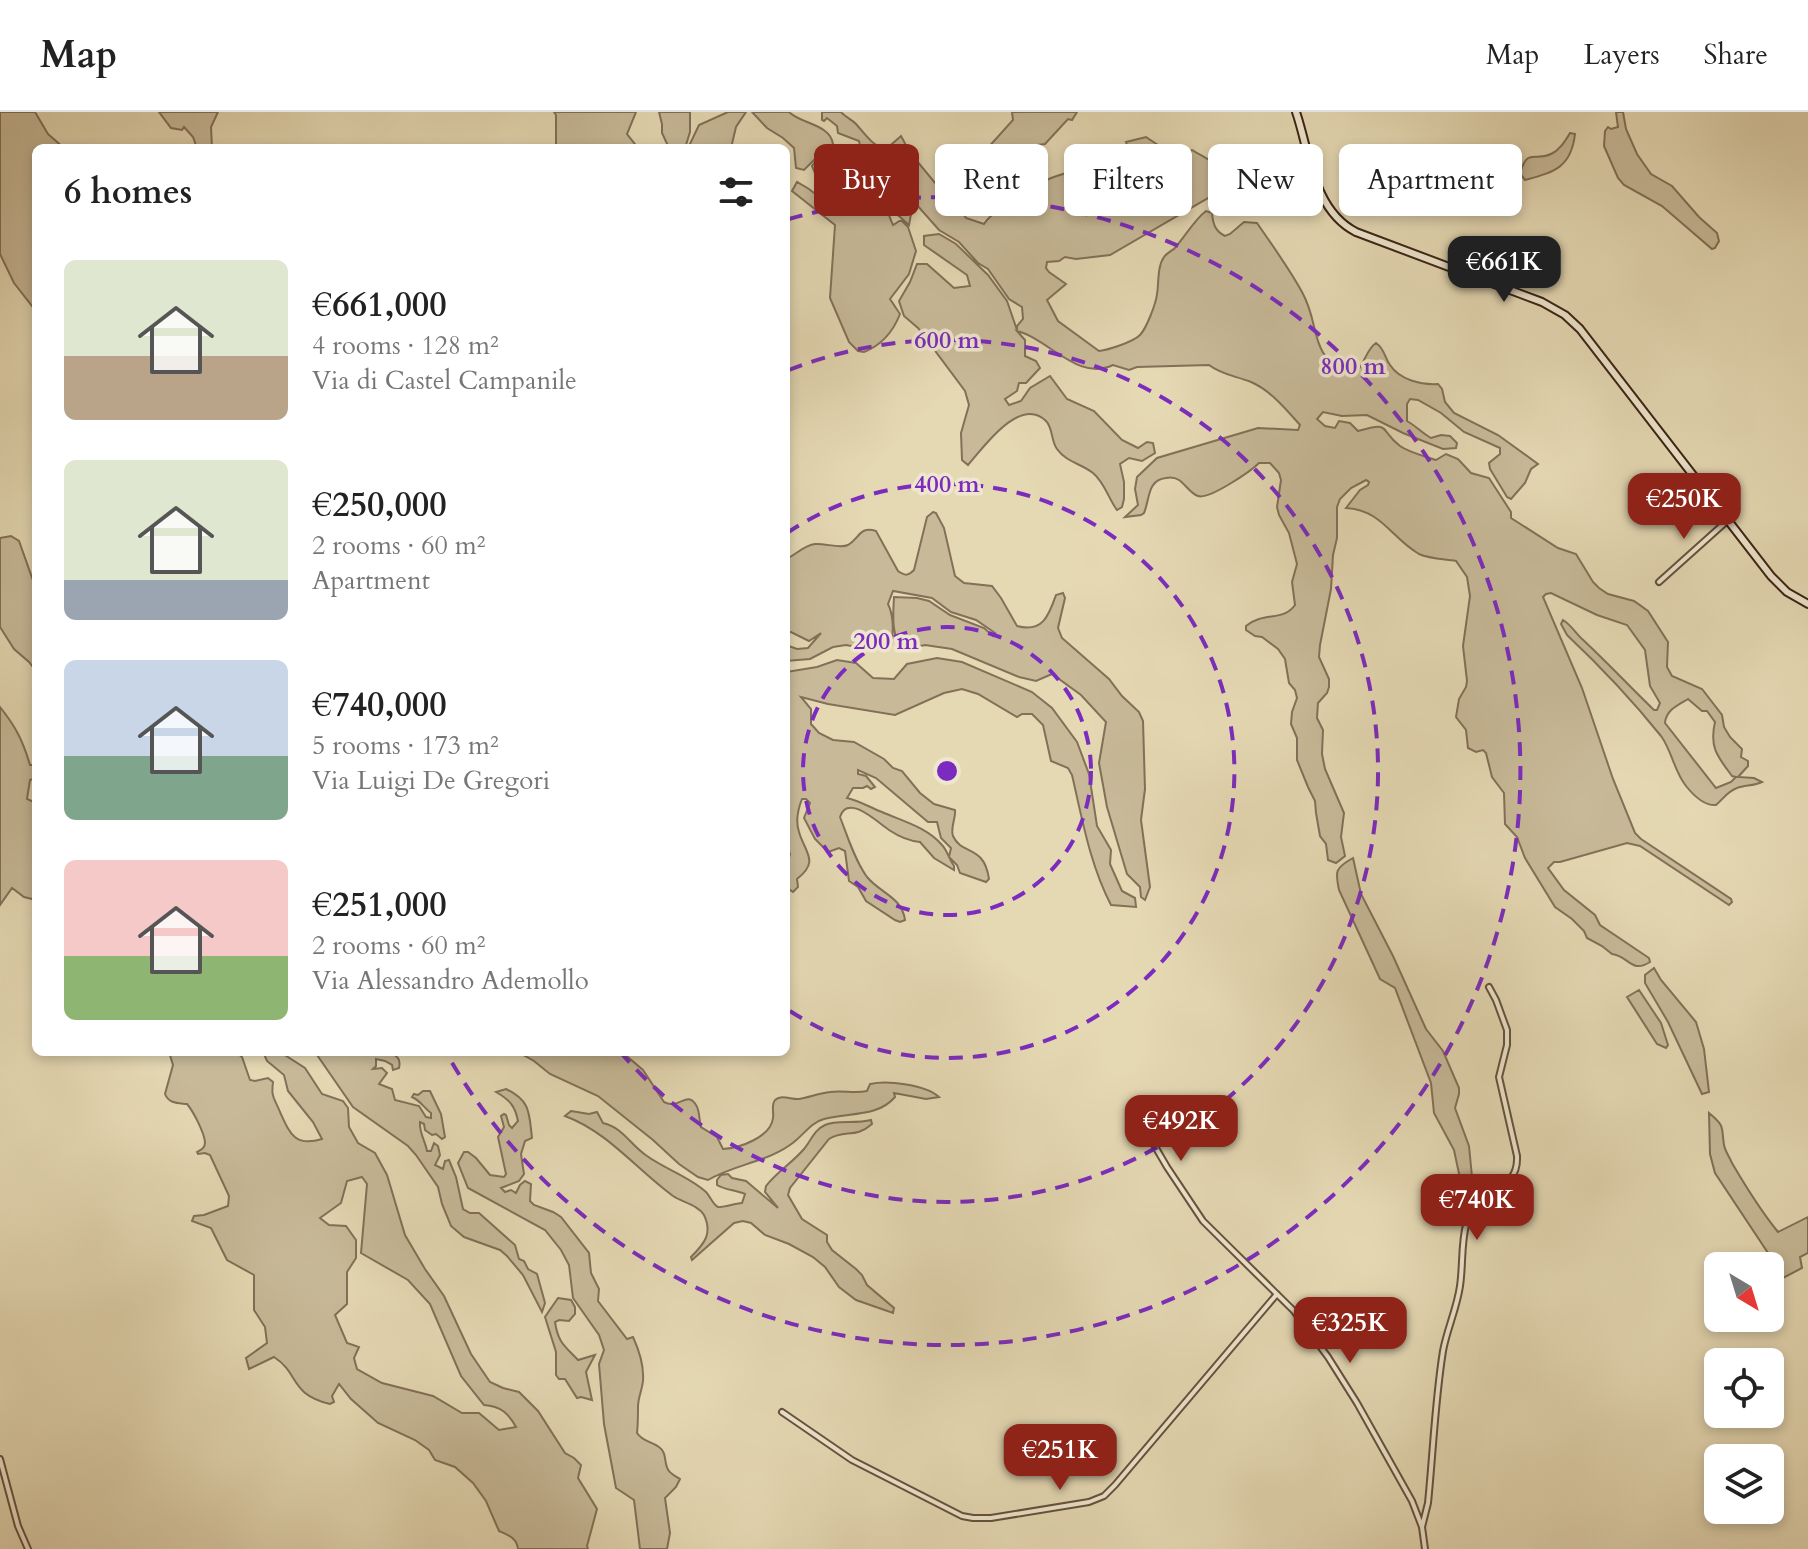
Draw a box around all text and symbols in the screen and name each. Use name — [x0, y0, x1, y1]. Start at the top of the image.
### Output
text: Map — [40, 29, 117, 81]
text: Map — [1486, 36, 1539, 74]
text: Layers — [1583, 36, 1660, 74]
text: Share — [1704, 36, 1768, 74]
chip: Buy — [814, 144, 919, 216]
chip: Rent — [935, 144, 1048, 216]
chip: Filters — [1064, 144, 1192, 216]
chip: New — [1208, 144, 1323, 216]
chip: Apartment — [1339, 144, 1522, 216]
text: 6 homes — [64, 169, 192, 215]
icon: filters — [714, 170, 758, 214]
pin: €661K — [1448, 236, 1560, 304]
text: €661K — [1466, 244, 1542, 279]
text: €661,000 — [312, 282, 447, 328]
icon: home — [128, 292, 224, 388]
text: 600 m — [914, 324, 981, 357]
text: 4 rooms · 128 m² — [312, 328, 499, 363]
text: 800 m — [1320, 350, 1387, 383]
text: Via di Castel Campanile — [312, 363, 577, 398]
text: 400 m — [914, 468, 981, 501]
pin: €250K — [1628, 473, 1740, 541]
text: €250K — [1646, 481, 1722, 516]
text: €250,000 — [312, 482, 447, 528]
icon: home — [128, 492, 224, 588]
text: 2 rooms · 60 m² — [312, 528, 485, 563]
text: Apartment — [312, 563, 430, 598]
text: 200 m — [853, 625, 920, 658]
text: €740,000 — [312, 682, 447, 728]
icon: home — [128, 692, 224, 788]
text: 5 rooms · 173 m² — [312, 728, 499, 763]
centre of rings — [933, 757, 961, 785]
text: Via Luigi De Gregori — [312, 763, 550, 798]
text: €251,000 — [312, 882, 447, 928]
icon: home — [128, 892, 224, 988]
text: 2 rooms · 60 m² — [312, 928, 485, 963]
text: Via Alessandro Ademollo — [312, 963, 589, 998]
pin: €492K — [1125, 1095, 1237, 1163]
text: €492K — [1143, 1103, 1219, 1138]
pin: €740K — [1421, 1174, 1533, 1242]
text: €740K — [1439, 1182, 1515, 1217]
north arrow — [1704, 1252, 1784, 1332]
map controls — [1704, 1252, 1784, 1524]
pin: €325K — [1294, 1297, 1406, 1365]
text: €325K — [1312, 1305, 1388, 1340]
button: locate — [1704, 1348, 1784, 1428]
pin: €251K — [1004, 1424, 1116, 1492]
text: €251K — [1022, 1432, 1098, 1467]
button: layers — [1704, 1444, 1784, 1524]

